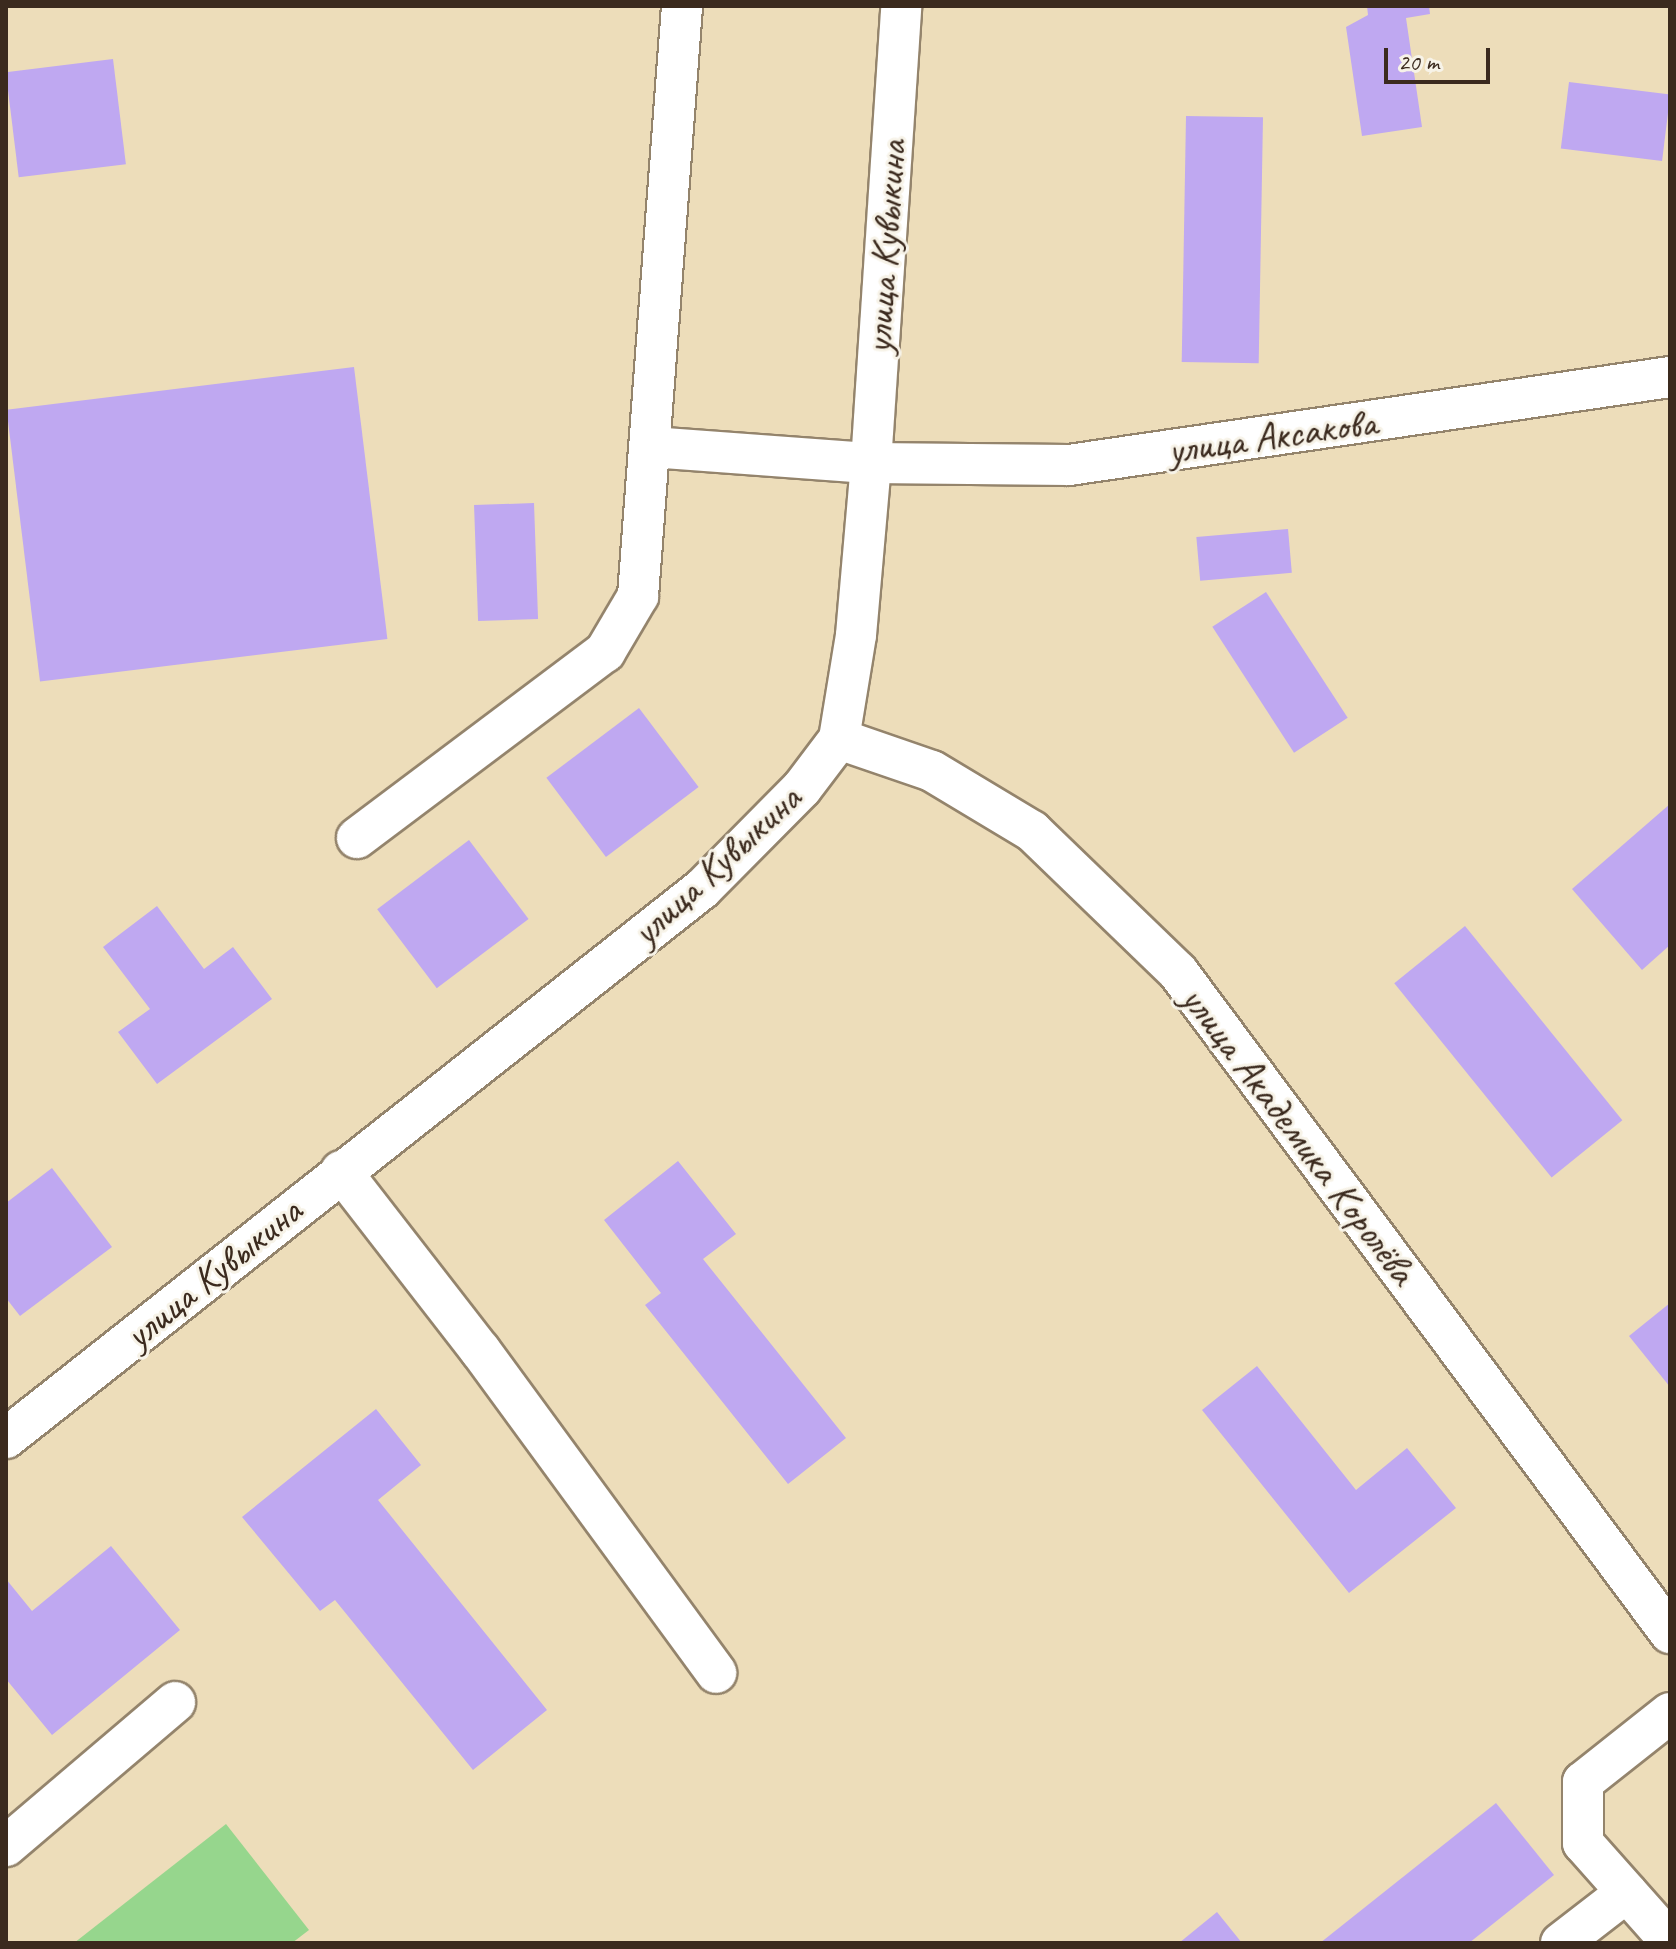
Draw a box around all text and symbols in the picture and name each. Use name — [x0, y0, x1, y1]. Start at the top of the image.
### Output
scale bar — [1388, 32, 1494, 82]
text: 20 m — [1398, 47, 1439, 77]
street label: улица Кувыкина — [854, 140, 916, 354]
street label: улица Аксакова — [1165, 398, 1379, 474]
street label: улица Кувыкина — [622, 775, 810, 955]
street label: улица Академика Королёва — [1173, 978, 1425, 1292]
street label: улица Кувыкина — [116, 1188, 310, 1358]

